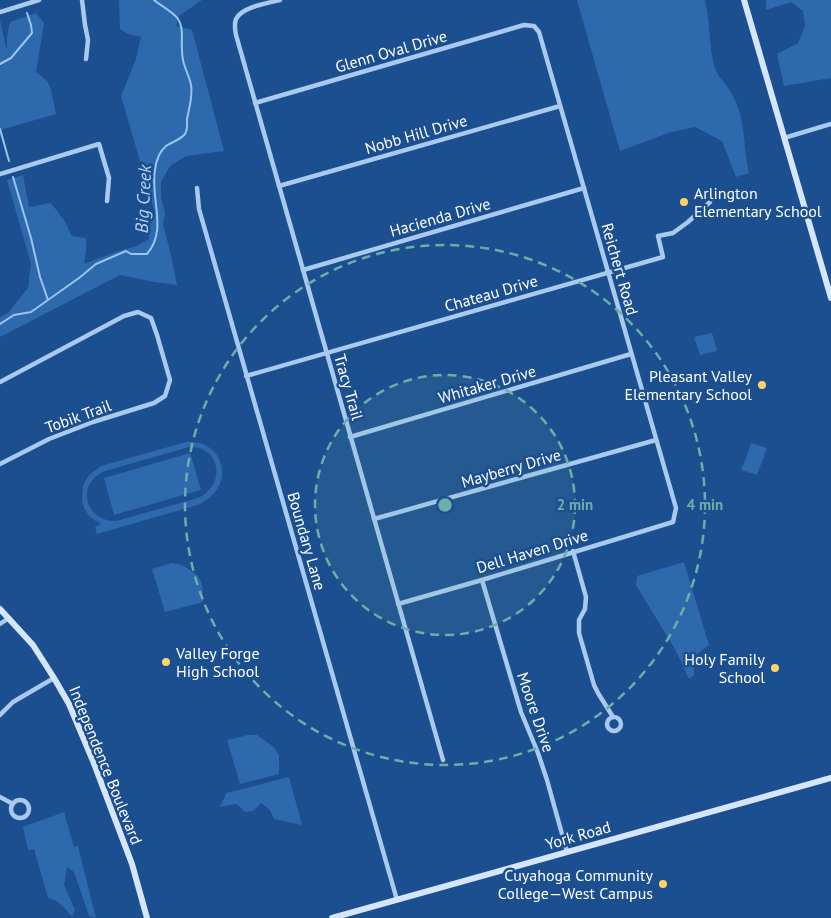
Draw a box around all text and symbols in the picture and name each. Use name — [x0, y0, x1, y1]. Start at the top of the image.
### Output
street label: Glenn Oval Drive — [333, 25, 449, 77]
street label: Nobb Hill Drive — [363, 110, 469, 158]
water label: Big Creek — [130, 163, 156, 234]
place label: Arlington Elementary School — [694, 183, 822, 221]
street label: Hacienda Drive — [387, 193, 493, 241]
marker: Arlington Elementary School — [678, 196, 690, 208]
street label: Reichert Road — [597, 221, 643, 317]
street label: Chateau Drive — [442, 270, 540, 316]
street label: Tracy Trail — [330, 352, 368, 423]
street label: Whitaker Drive — [436, 360, 538, 408]
place label: Pleasant Valley Elementary School — [625, 366, 753, 404]
marker: Pleasant Valley Elementary School — [756, 379, 768, 391]
street label: Tobik Trail — [42, 395, 114, 437]
street label: Mayberry Drive — [459, 444, 563, 492]
street label: Boundary Lane — [283, 490, 331, 592]
text: 2 min — [557, 495, 593, 514]
text: 4 min — [687, 495, 723, 514]
centre of rings — [436, 496, 454, 514]
street label: Dell Haven Drive — [474, 525, 590, 577]
place label: Valley Forge High School — [175, 643, 260, 681]
place label: Holy Family School — [684, 649, 766, 687]
marker: Valley Forge High School — [160, 656, 172, 668]
marker: Holy Family School — [769, 662, 781, 674]
street label: Moore Drive — [513, 669, 559, 755]
street label: Independence Boulevard — [65, 683, 147, 847]
street label: York Road — [543, 816, 613, 854]
place label: Cuyahoga Community College—West Campus — [498, 865, 654, 903]
marker: Cuyahoga Community College—West Campus — [657, 878, 669, 890]

